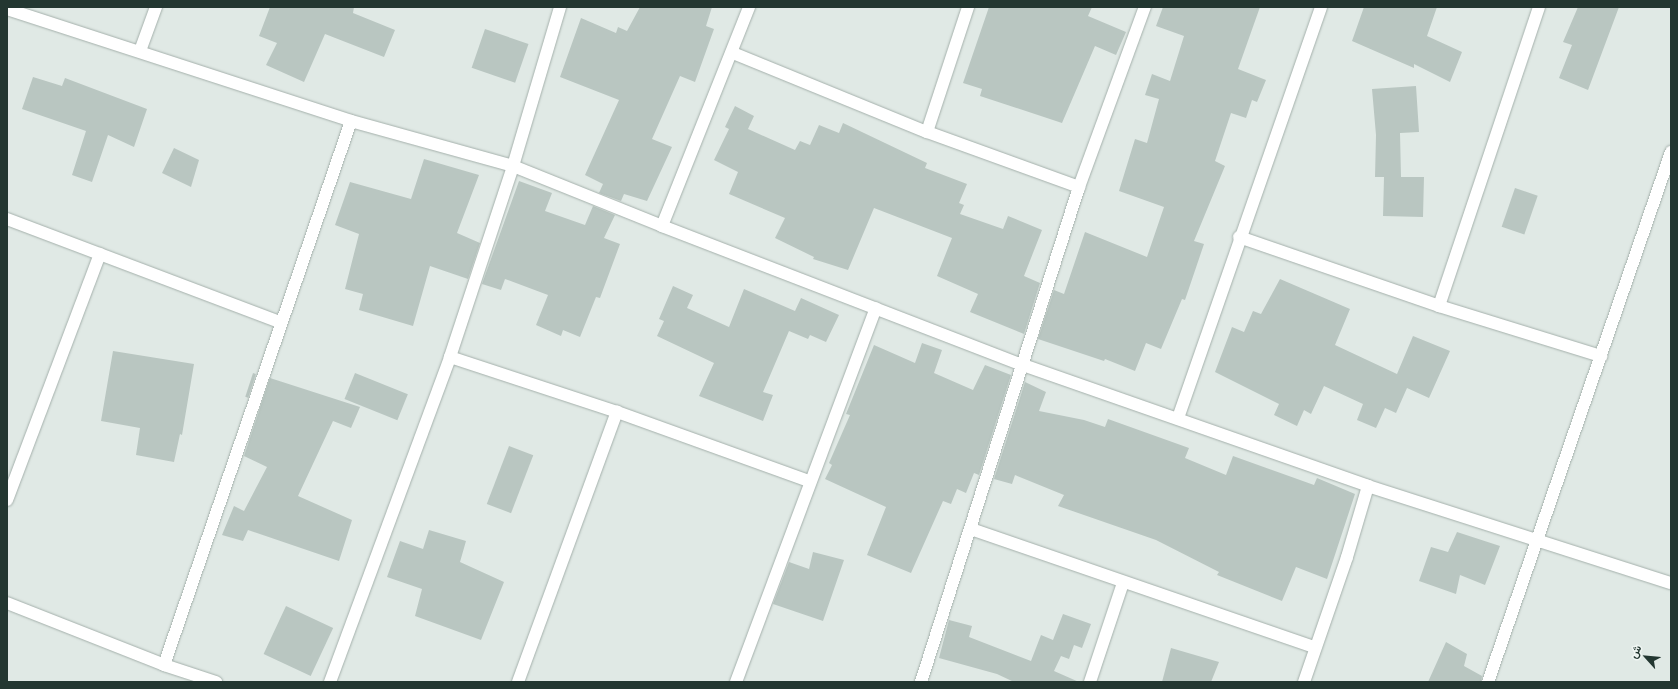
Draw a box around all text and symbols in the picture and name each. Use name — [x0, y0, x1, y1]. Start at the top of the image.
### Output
north arrow — [1626, 637, 1666, 677]
text: ش — [1626, 642, 1644, 660]

